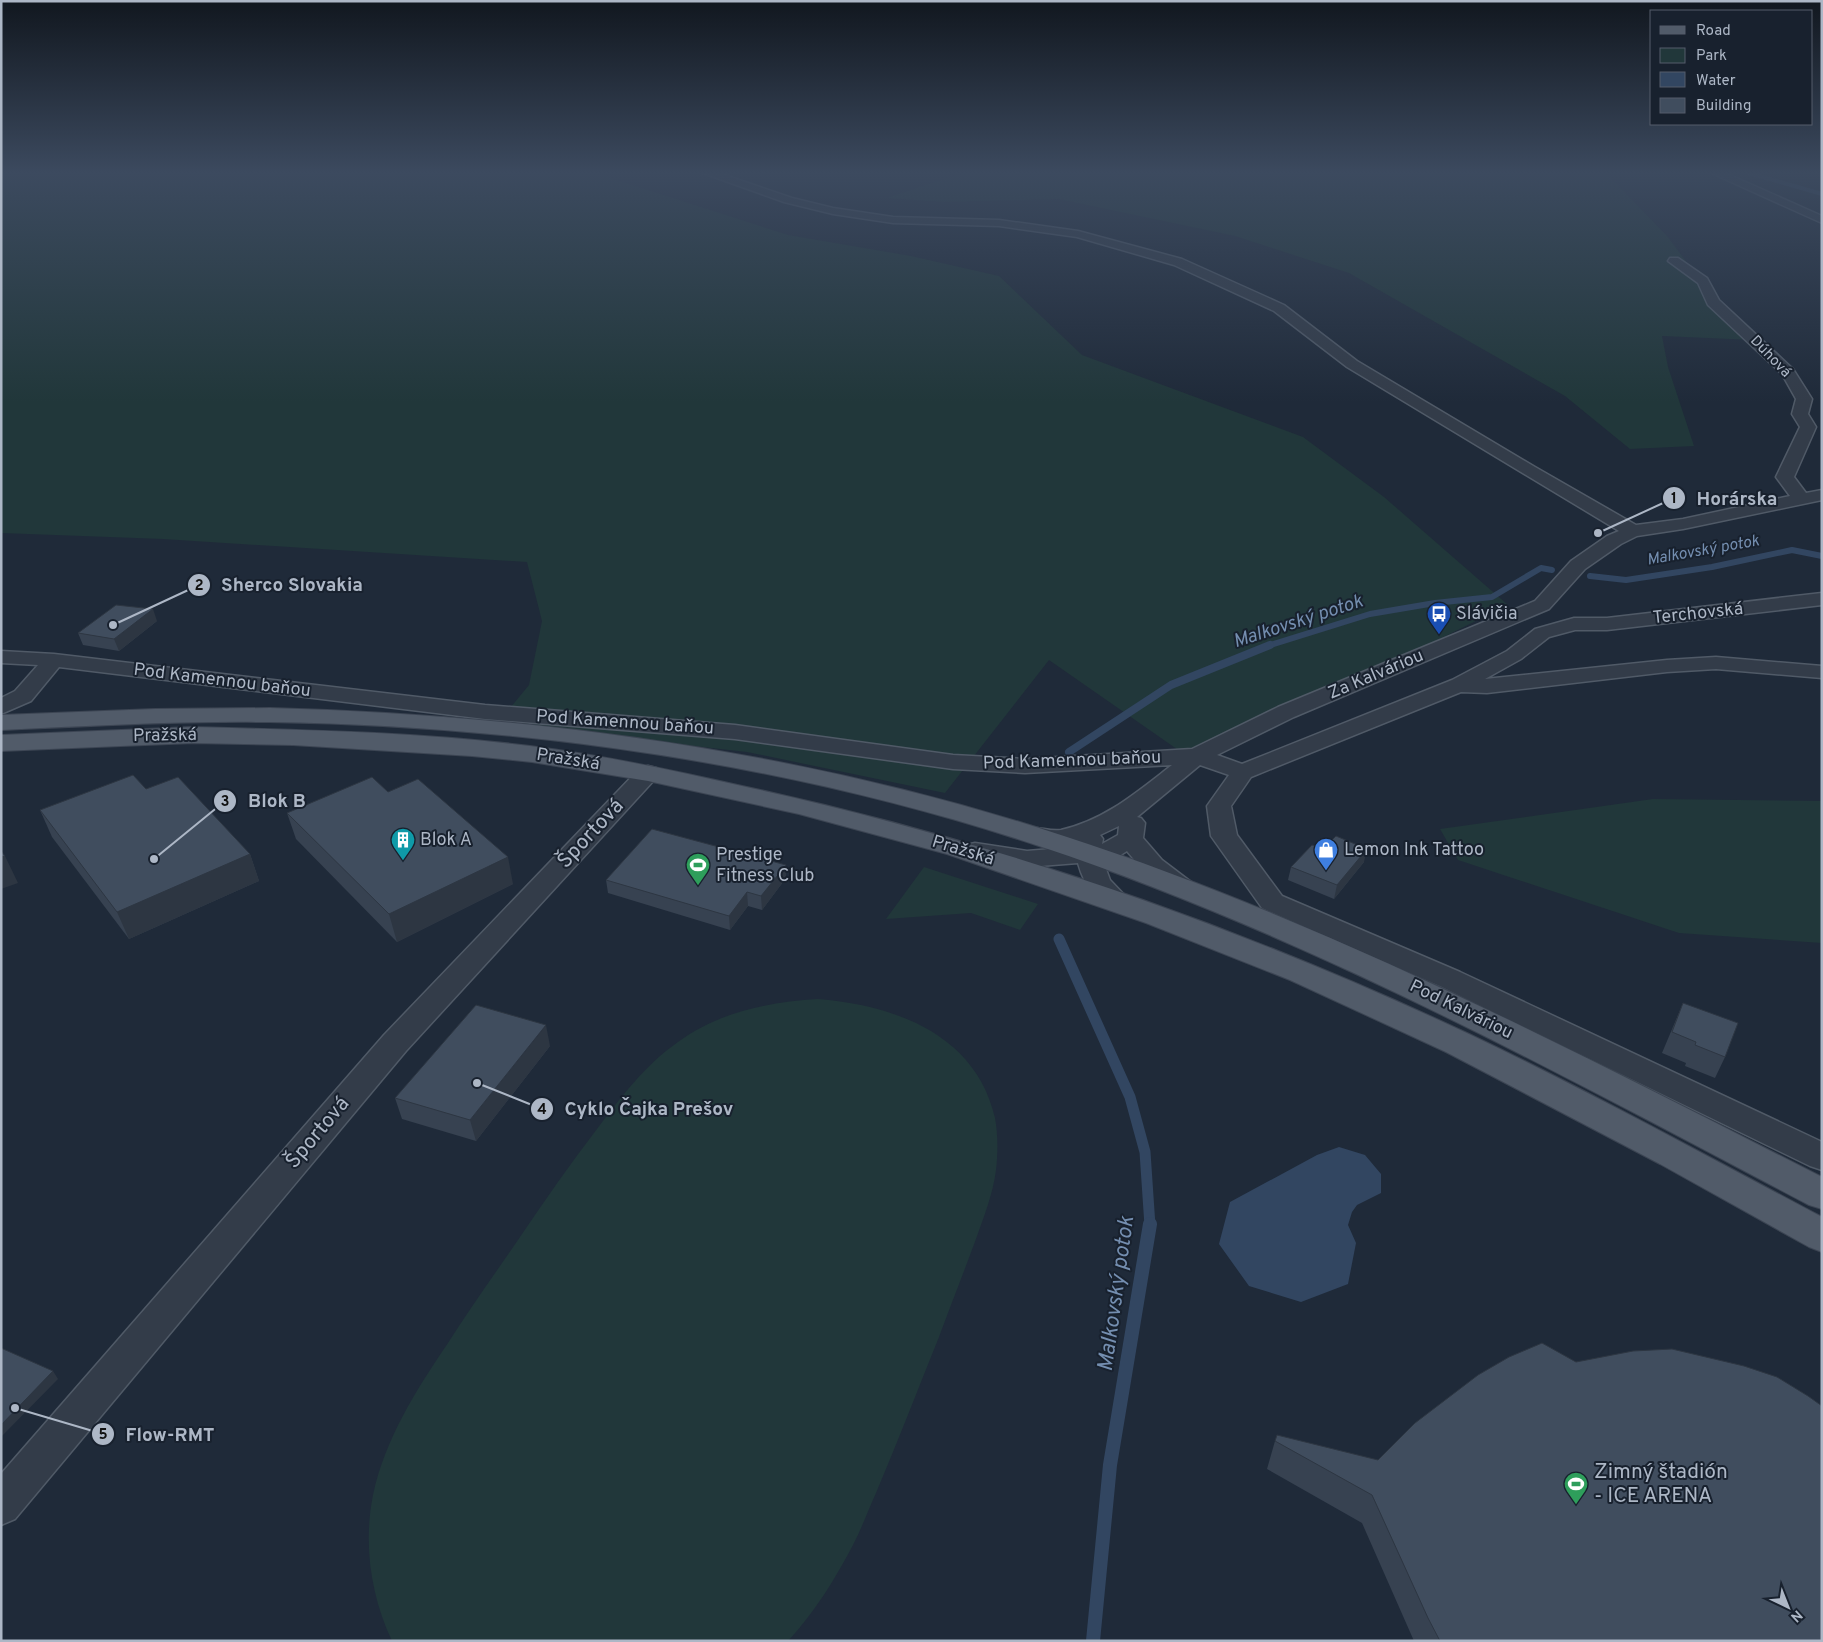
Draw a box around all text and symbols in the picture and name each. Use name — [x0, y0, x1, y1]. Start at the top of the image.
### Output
legend — [1650, 10, 1813, 125]
text: Road — [1696, 22, 1731, 41]
text: Park — [1696, 47, 1727, 66]
text: Water — [1696, 72, 1736, 91]
text: Building — [1696, 97, 1751, 116]
street label: Dúhová — [1745, 332, 1795, 382]
callout: Horárska — [1662, 481, 1788, 515]
text: Horárska — [1697, 488, 1777, 512]
text: 1 — [1671, 490, 1677, 509]
water label: Malkovský potok — [1645, 531, 1762, 571]
callout: Sherco Slovakia — [186, 568, 373, 602]
text: Sherco Slovakia — [221, 574, 363, 598]
text: 2 — [194, 577, 204, 596]
water label: Malkovský potok — [1230, 590, 1366, 654]
street label: Terchovská — [1652, 598, 1744, 630]
bus stop icon: Slávičia — [1426, 601, 1452, 635]
place label: Slávičia — [1456, 603, 1517, 626]
street label: Za Kalváriou — [1325, 645, 1427, 705]
street label: Pod Kamennou baňou — [132, 659, 312, 703]
street label: Pod Kamennou baňou — [535, 705, 715, 741]
street label: Pražská — [133, 724, 197, 748]
street label: Pražská — [535, 744, 601, 776]
street label: Pod Kamennou baňou — [982, 746, 1162, 776]
callout: Blok B — [213, 784, 316, 818]
text: Blok B — [248, 790, 306, 814]
text: 3 — [221, 793, 230, 812]
street label: Športová — [551, 793, 630, 875]
building icon: Blok A — [390, 827, 416, 861]
place label: Blok A — [420, 829, 472, 852]
street label: Pražská — [929, 831, 997, 871]
shop icon: Lemon Ink Tattoo — [1313, 837, 1339, 871]
place label: Lemon Ink Tattoo — [1344, 839, 1484, 862]
place label: Prestige Fitness Club — [716, 844, 814, 888]
sports icon: Prestige Fitness Club — [685, 852, 711, 886]
street label: Pod Kalváriou — [1406, 975, 1516, 1045]
street label: Športová — [279, 1091, 356, 1175]
callout: Cyklo Čajka Prešov — [530, 1092, 743, 1126]
text: Cyklo Čajka Prešov — [565, 1097, 734, 1122]
text: 4 — [537, 1101, 547, 1120]
water label: Malkovský potok — [1093, 1214, 1141, 1373]
callout: Flow-RMT — [90, 1417, 224, 1451]
text: Flow-RMT — [126, 1424, 214, 1448]
text: 5 — [98, 1426, 108, 1445]
place label: Zimný štadión - ICE ARENA — [1594, 1459, 1728, 1510]
sports icon: Zimný štadión - ICE ARENA — [1563, 1471, 1589, 1505]
north arrow — [1763, 1582, 1813, 1632]
text: N — [1786, 1606, 1805, 1625]

